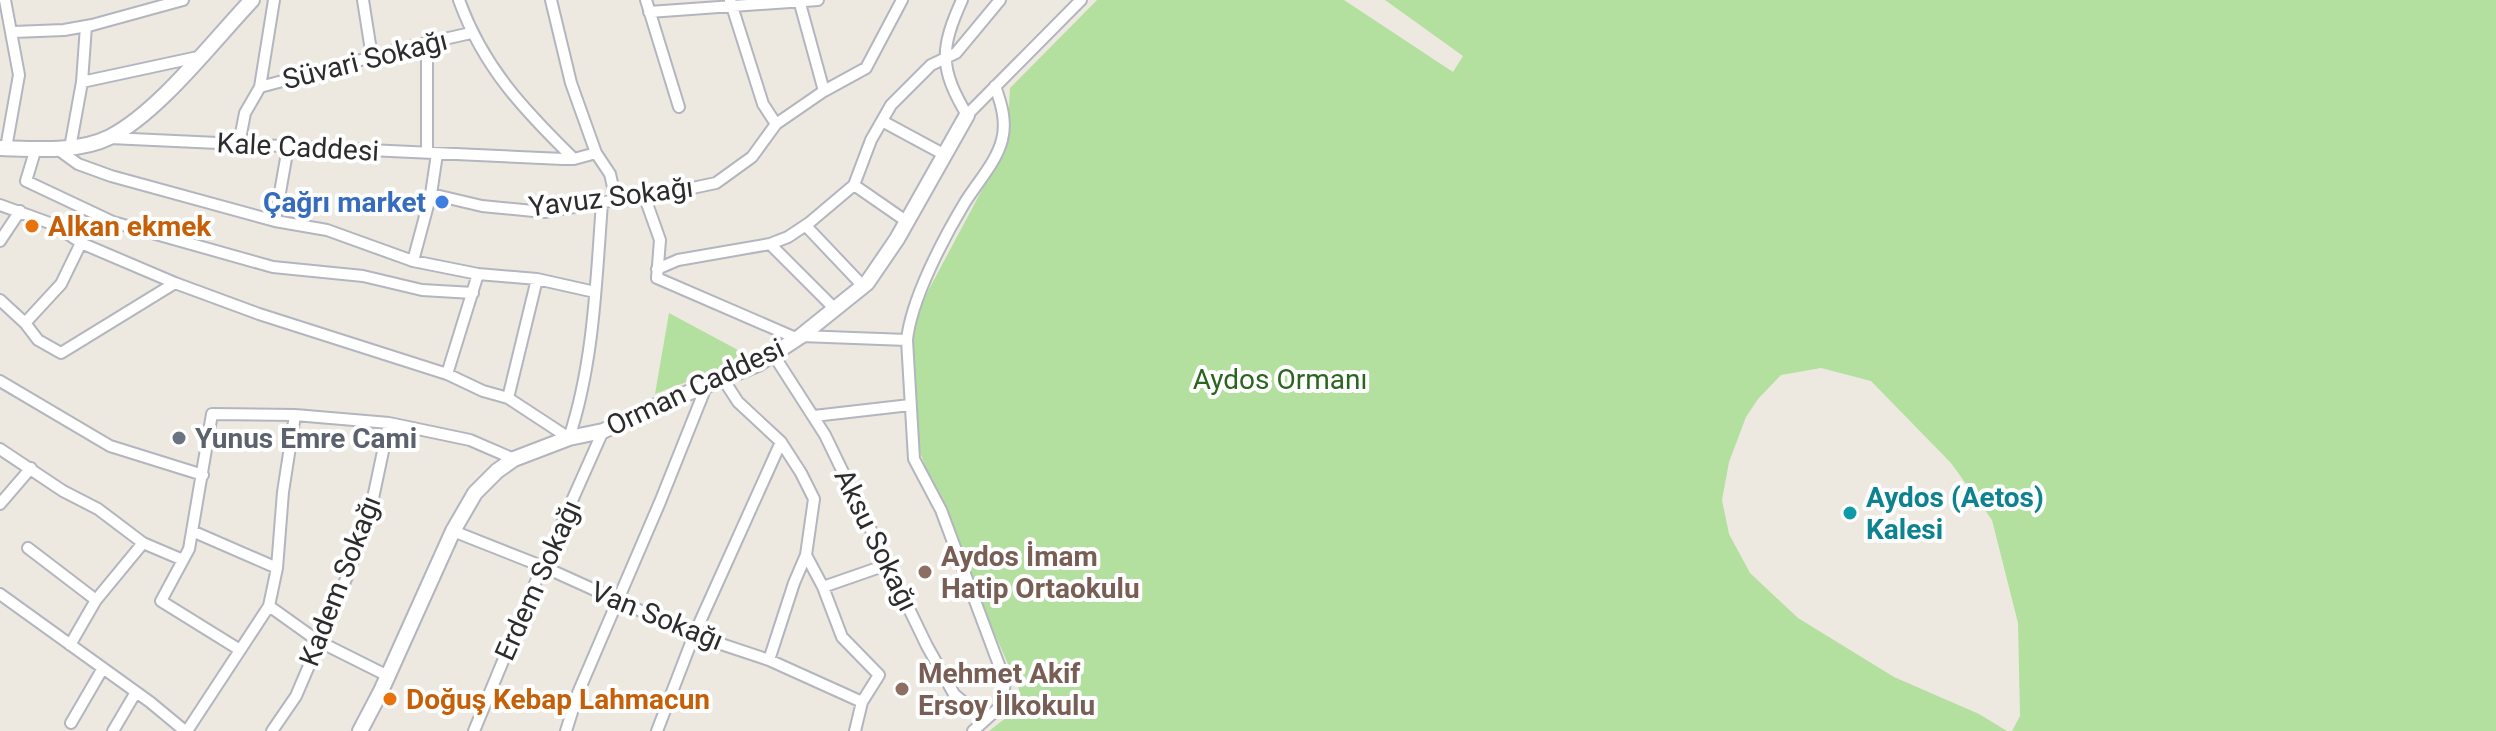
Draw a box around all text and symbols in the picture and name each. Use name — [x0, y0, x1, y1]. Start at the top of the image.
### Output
street label: Süvari Sokağı — [279, 24, 451, 96]
street label: Kale Caddesi — [216, 126, 380, 168]
street label: Yavuz Sokağı — [527, 171, 695, 223]
place label: Çağrı market — [263, 186, 426, 219]
marker: Çağrı market — [433, 193, 451, 211]
place label: Alkan ekmek — [48, 210, 212, 243]
marker: Alkan ekmek — [23, 217, 41, 235]
street label: Orman Caddesi — [601, 331, 789, 443]
park label: Aydos Ormanı — [1193, 363, 1367, 396]
place label: Yunus Emre Cami — [195, 422, 417, 455]
marker: Yunus Emre Cami — [170, 429, 188, 447]
street label: Aksu Sokağı — [827, 464, 925, 616]
place label: Aydos (Aetos) Kalesi — [1866, 481, 2044, 546]
street label: Kadem Sokağı — [292, 491, 388, 671]
street label: Erdem Sokağı — [488, 495, 588, 665]
marker: Aydos (Aetos) Kalesi — [1841, 504, 1859, 522]
place label: Aydos İmam Hatip Ortaokulu — [941, 540, 1140, 605]
marker: Aydos İmam Hatip Ortaokulu — [916, 563, 934, 581]
street label: Van Sokağı — [586, 575, 728, 657]
place label: Mehmet Akif Ersoy İlkokulu — [918, 657, 1095, 722]
marker: Mehmet Akif Ersoy İlkokulu — [893, 680, 911, 698]
place label: Doğuş Kebap Lahmacun — [406, 683, 710, 716]
marker: Doğuş Kebap Lahmacun — [381, 690, 399, 708]

